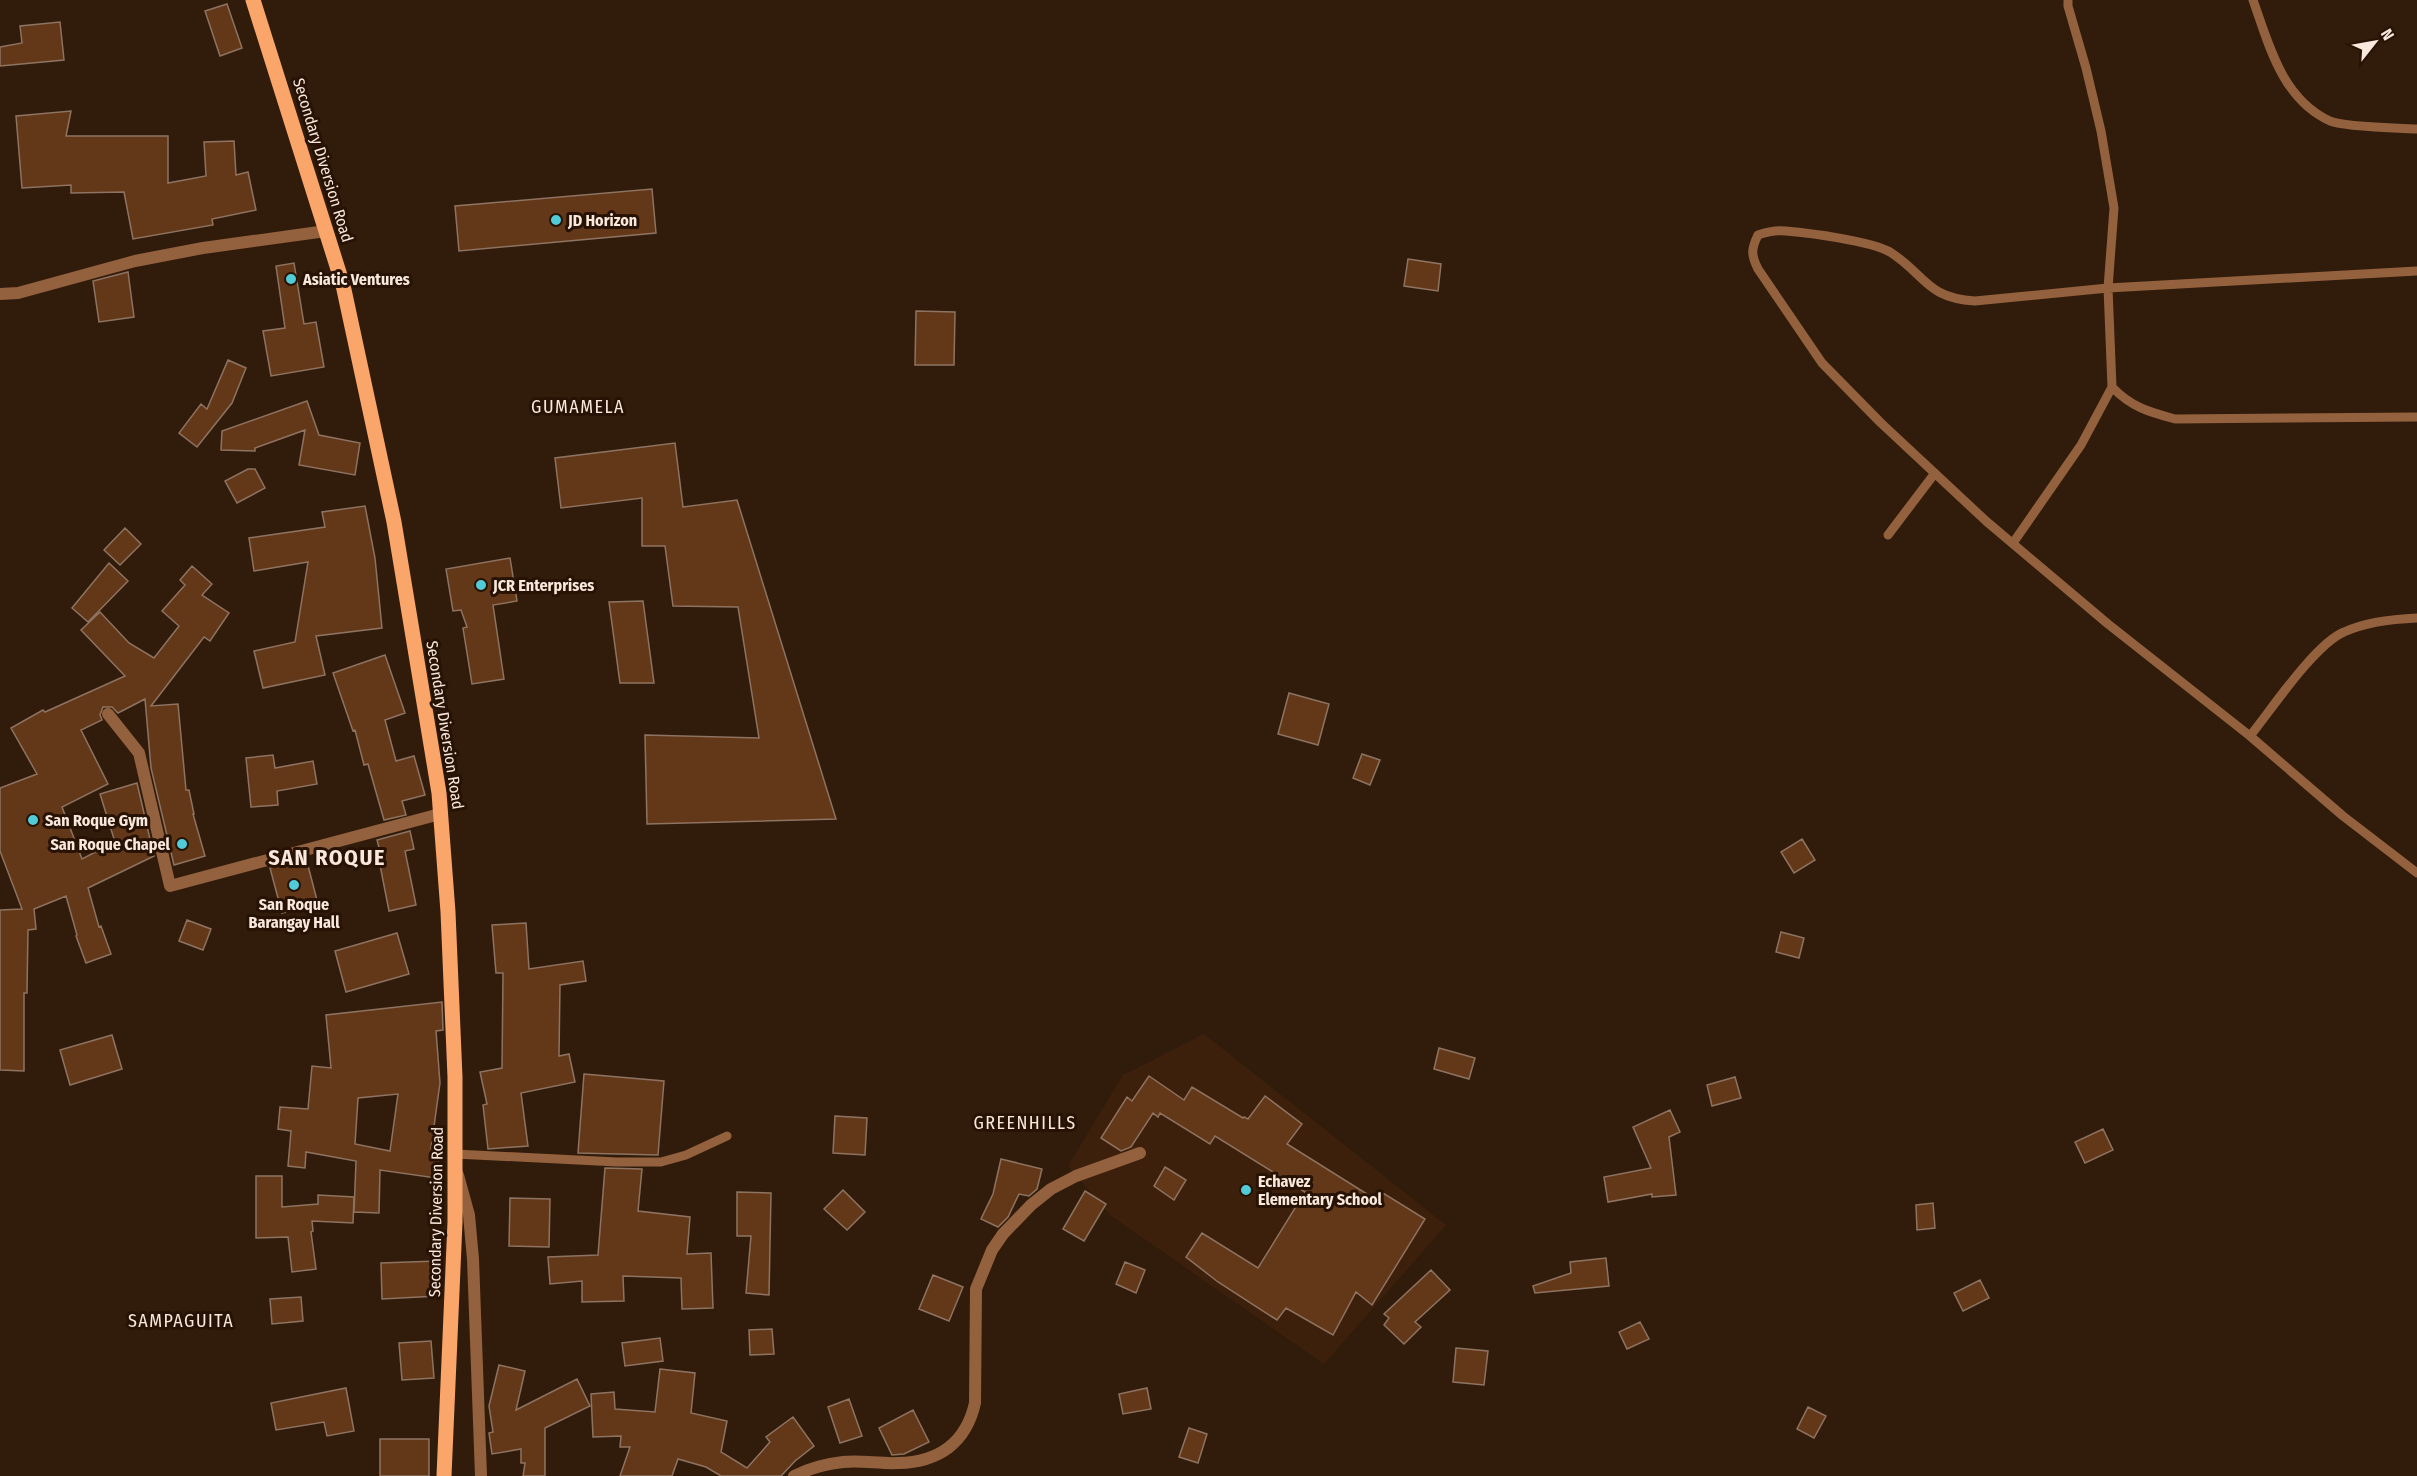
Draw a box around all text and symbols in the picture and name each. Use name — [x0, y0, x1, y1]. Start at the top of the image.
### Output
north arrow — [2345, 12, 2405, 72]
text: N — [2377, 26, 2398, 44]
street label: Secondary Diversion Road — [289, 76, 357, 244]
place label: JD Horizon — [567, 211, 637, 230]
marker: JD Horizon — [549, 213, 563, 227]
place label: Asiatic Ventures — [302, 270, 410, 289]
marker: Asiatic Ventures — [284, 272, 298, 286]
district label: GUMAMELA — [531, 396, 625, 418]
place label: JCR Enterprises — [492, 576, 594, 595]
marker: JCR Enterprises — [474, 578, 488, 592]
street label: Secondary Diversion Road — [422, 639, 468, 811]
place label: San Roque Gym — [45, 811, 148, 830]
marker: San Roque Gym — [26, 813, 40, 827]
place label: San Roque Chapel — [51, 835, 171, 854]
marker: San Roque Chapel — [175, 837, 189, 851]
district label: SAN ROQUE — [268, 844, 386, 871]
marker: San Roque Barangay Hall — [287, 878, 301, 892]
place label: San Roque Barangay Hall — [248, 895, 340, 932]
district label: GREENHILLS — [973, 1112, 1077, 1134]
street label: Secondary Diversion Road — [425, 1127, 447, 1297]
place label: Echavez Elementary School — [1258, 1172, 1383, 1209]
marker: Echavez Elementary School — [1239, 1183, 1253, 1197]
district label: SAMPAGUITA — [128, 1310, 234, 1332]

